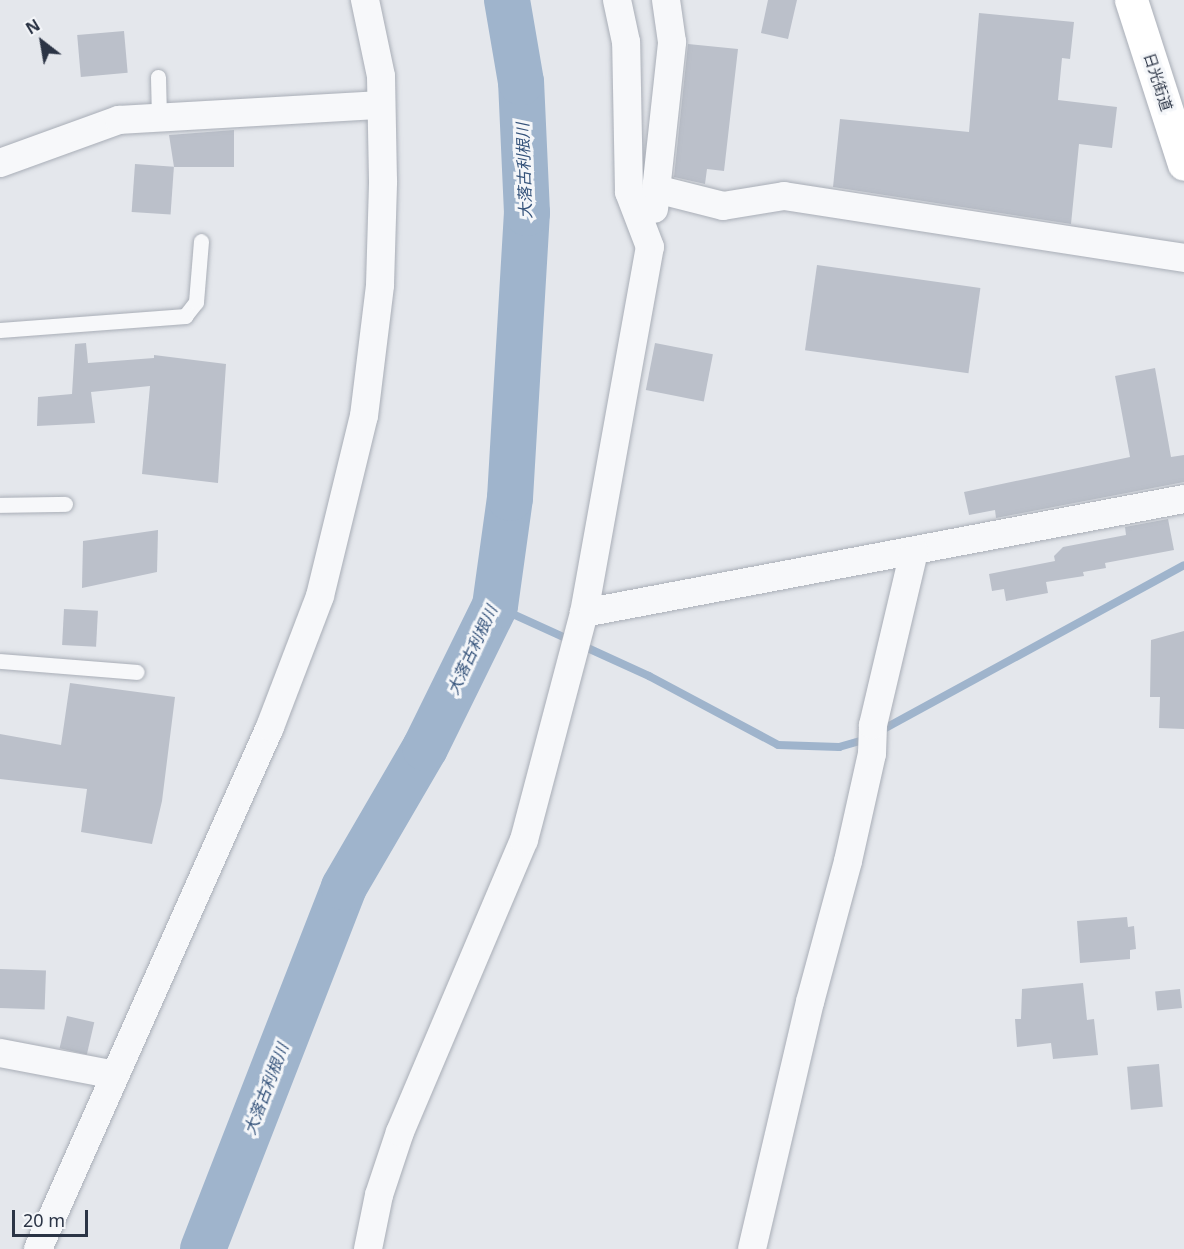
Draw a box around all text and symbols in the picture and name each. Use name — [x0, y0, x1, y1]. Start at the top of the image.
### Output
north arrow — [12, 12, 72, 72]
text: N — [21, 14, 44, 39]
street label: 日光街道 — [1140, 51, 1176, 113]
water label: 大落古利根川 — [513, 123, 535, 219]
water label: 大落古利根川 — [443, 602, 501, 698]
water label: 大落古利根川 — [240, 1041, 292, 1137]
scale bar — [15, 1198, 92, 1236]
text: 20 m — [23, 1208, 65, 1232]

